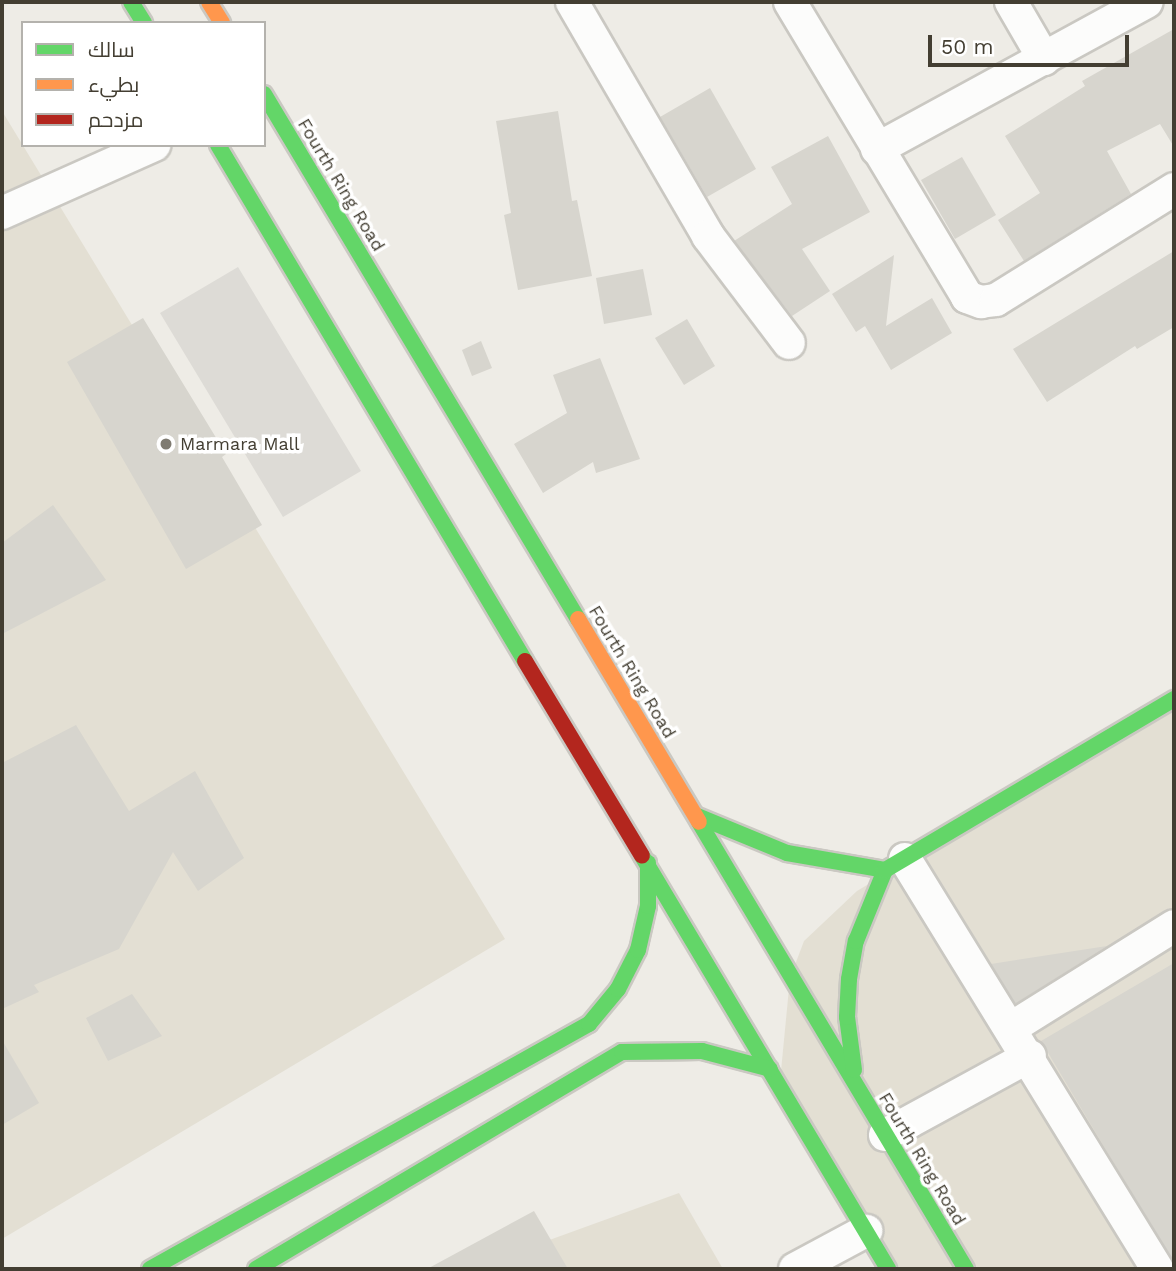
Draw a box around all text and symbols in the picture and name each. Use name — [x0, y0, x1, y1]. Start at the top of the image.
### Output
legend — [21, 21, 266, 147]
scale bar — [931, 21, 1132, 65]
text: 50 m — [941, 34, 993, 59]
text: سالك — [88, 37, 135, 62]
text: بطيء — [88, 72, 139, 97]
text: مزدحم — [88, 107, 143, 132]
street label: Fourth Ring Road — [293, 115, 389, 255]
place label: Marmara Mall — [180, 433, 300, 455]
marker: Marmara Mall — [158, 436, 174, 452]
street label: Fourth Ring Road — [584, 602, 680, 742]
street label: Fourth Ring Road — [874, 1089, 970, 1229]

